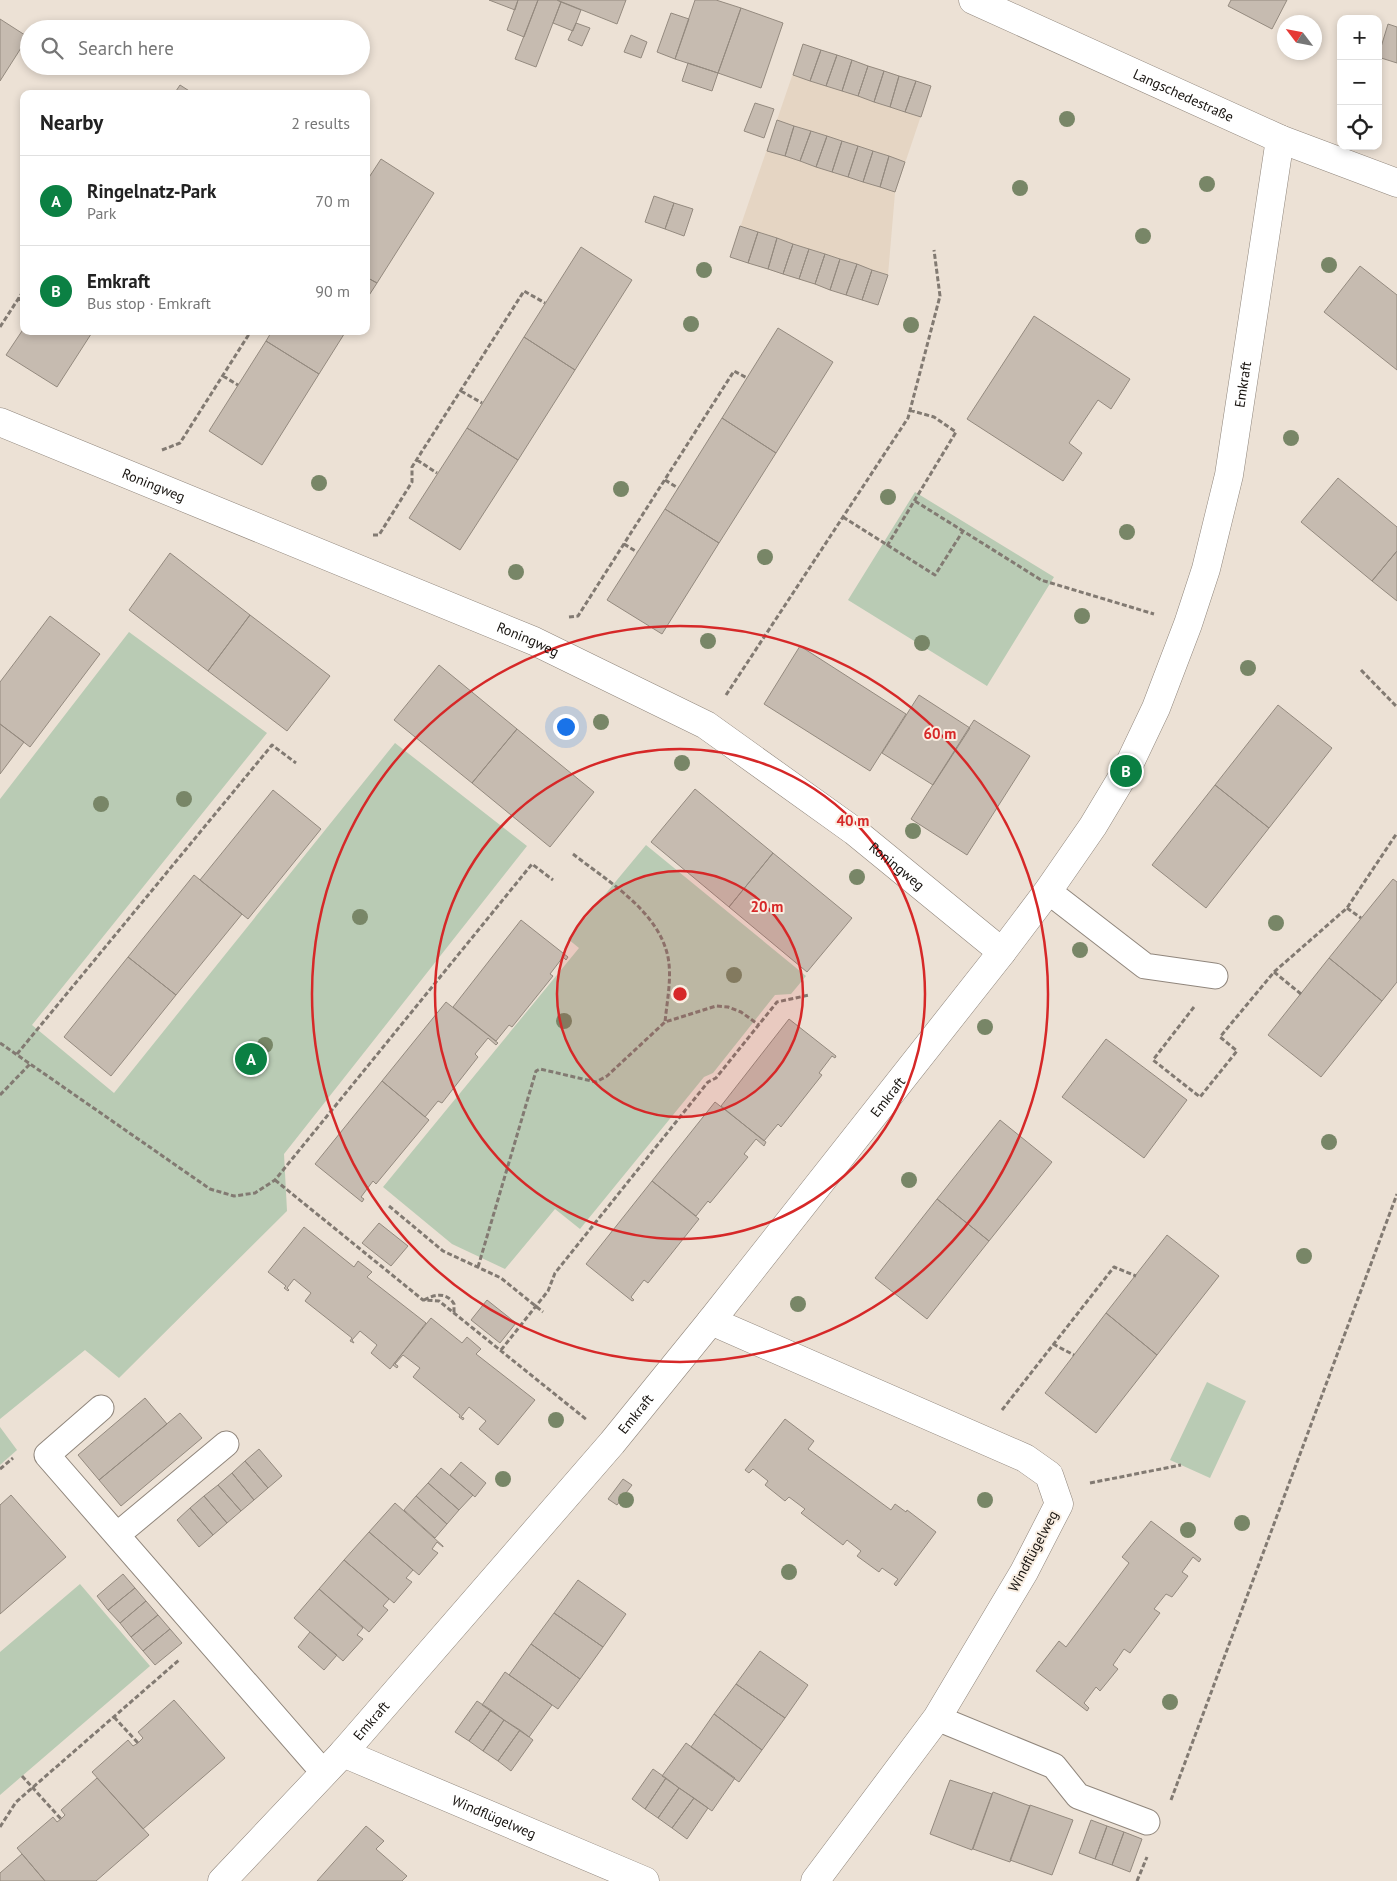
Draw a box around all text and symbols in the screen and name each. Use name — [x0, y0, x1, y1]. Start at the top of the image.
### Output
north arrow — [1277, 15, 1322, 60]
map controls — [1337, 15, 1382, 150]
button: + — [1337, 15, 1382, 60]
search box — [20, 20, 370, 75]
icon: search — [38, 34, 66, 62]
text: Search here — [78, 36, 174, 60]
button: − — [1337, 60, 1382, 105]
street label: Langschedestraße — [1130, 65, 1237, 126]
button: locate — [1337, 105, 1382, 150]
text: Nearby — [40, 109, 103, 136]
text: 2 results — [291, 113, 350, 133]
text: Ringelnatz-Park — [87, 179, 216, 203]
text: A — [51, 191, 61, 211]
text: 70 m — [315, 191, 350, 211]
text: Park — [87, 203, 116, 223]
text: Emkraft — [87, 269, 150, 293]
text: B — [51, 281, 61, 301]
text: 90 m — [315, 281, 350, 301]
text: Bus stop · Emkraft — [87, 293, 211, 313]
street label: Emkraft — [1230, 360, 1255, 409]
street label: Roningweg — [119, 464, 188, 506]
street label: Roningweg — [494, 618, 562, 661]
your location — [553, 714, 579, 740]
text: 60 m — [924, 724, 956, 743]
pin: B — [1110, 752, 1142, 790]
text: 40 m — [837, 811, 869, 830]
street label: Roningweg — [865, 838, 928, 894]
text: 20 m — [751, 897, 783, 916]
centre of rings — [671, 985, 689, 1003]
pin: A — [235, 1040, 267, 1078]
street label: Emkraft — [866, 1073, 909, 1121]
street label: Emkraft — [614, 1390, 657, 1438]
street label: Windflügelweg — [1004, 1507, 1062, 1595]
street label: Emkraft — [349, 1697, 393, 1744]
street label: Windflügelweg — [449, 1791, 539, 1843]

